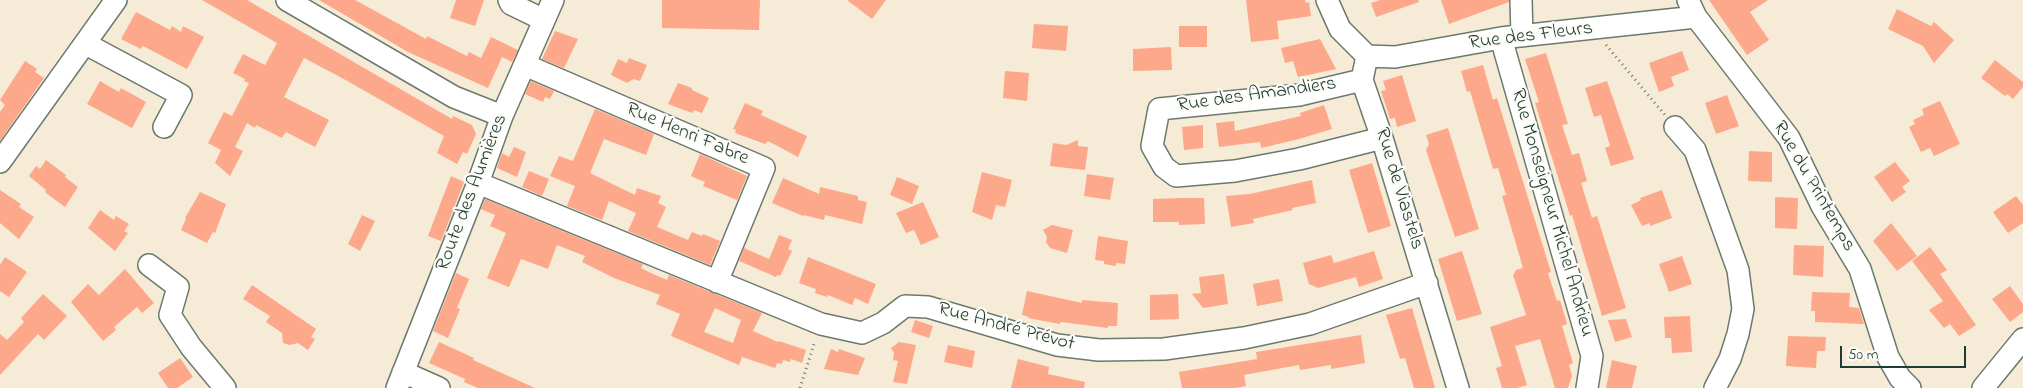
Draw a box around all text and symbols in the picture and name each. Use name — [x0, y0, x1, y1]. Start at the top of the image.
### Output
street label: Rue des Fleurs — [1468, 17, 1594, 57]
street label: Rue des Amandiers — [1176, 73, 1338, 119]
street label: Rue Monseigneur Michel Andrieu — [1504, 86, 1598, 340]
street label: Rue Henri Fabre — [622, 98, 752, 172]
street label: Route des Aumières — [432, 111, 514, 275]
street label: Rue du Printemps — [1766, 118, 1860, 256]
street label: Rue de Viastels — [1368, 125, 1428, 253]
street label: Rue André Prévot — [935, 298, 1077, 358]
scale bar — [1843, 336, 1969, 368]
text: 50 m — [1848, 344, 1878, 366]

